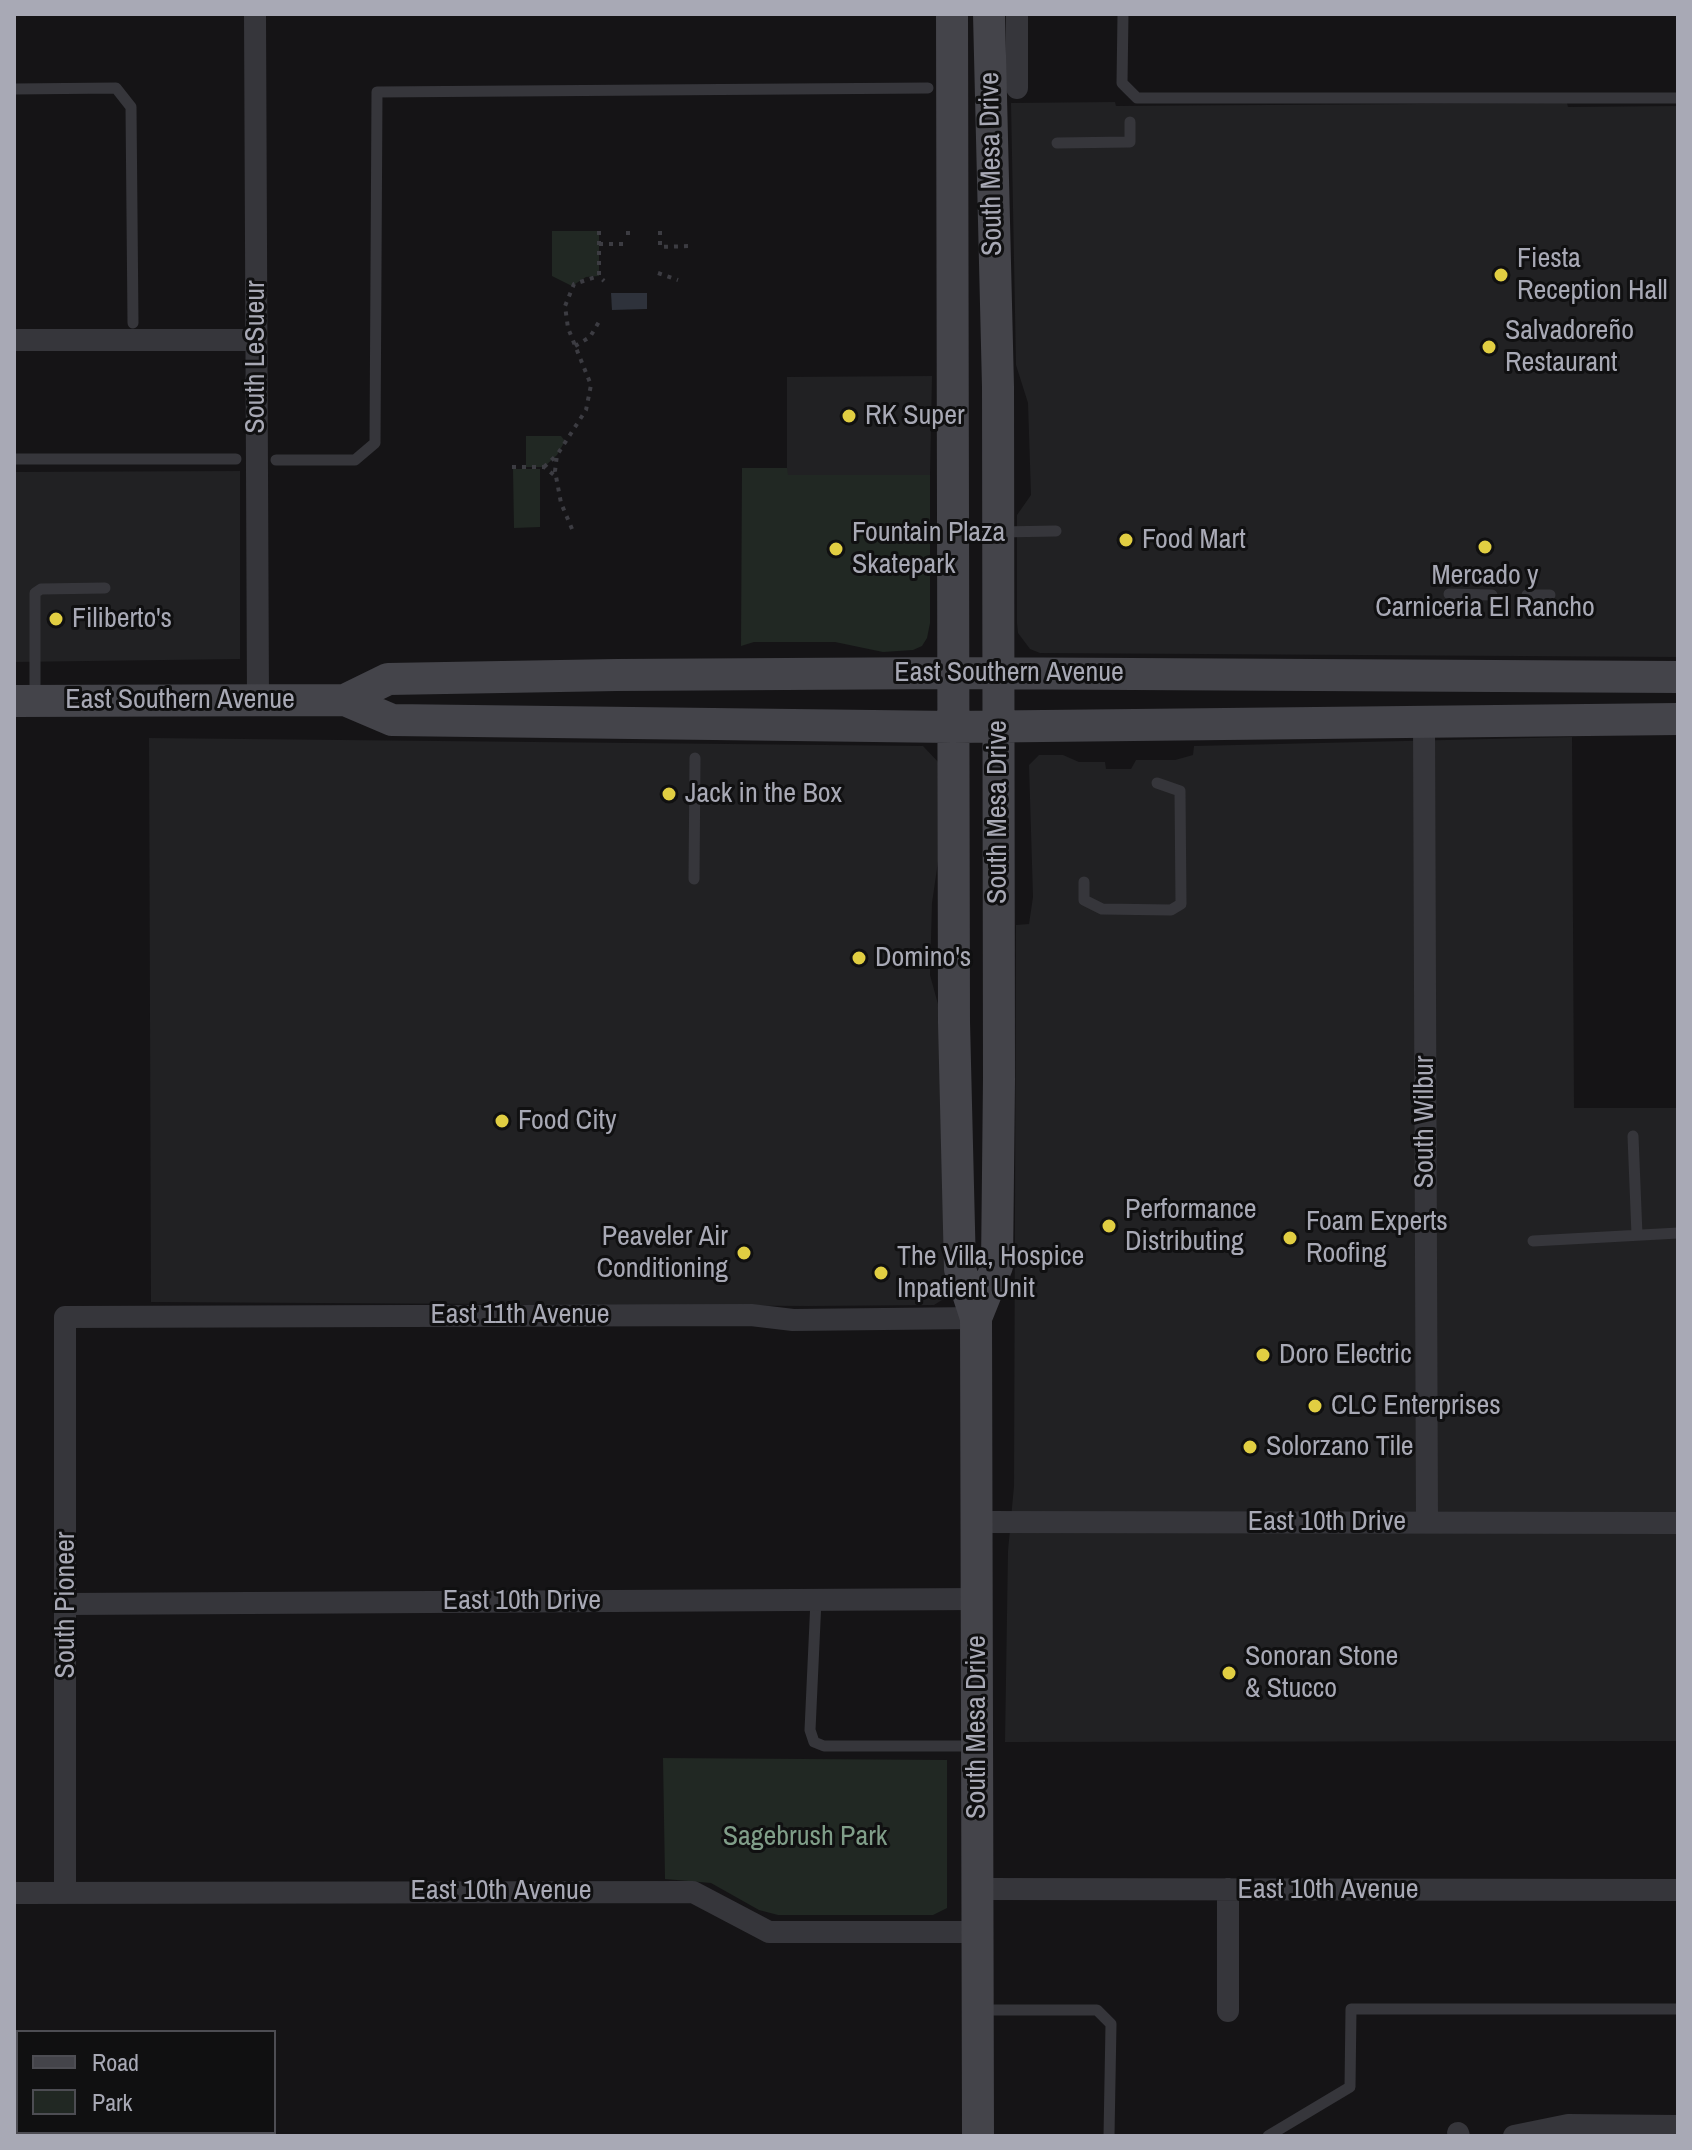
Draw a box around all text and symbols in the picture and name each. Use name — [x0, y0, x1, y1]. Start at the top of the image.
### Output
street label: South Mesa Drive — [974, 72, 1010, 256]
place label: Fiesta Reception Hall — [1517, 242, 1668, 308]
marker: Fiesta Reception Hall — [1492, 266, 1510, 284]
street label: South LeSueur — [239, 280, 273, 434]
place label: Salvadoreño Restaurant — [1505, 314, 1634, 380]
marker: Salvadoreño Restaurant — [1480, 338, 1498, 356]
place label: RK Super — [865, 399, 965, 433]
marker: RK Super — [840, 407, 858, 425]
place label: Fountain Plaza Skatepark — [852, 516, 1005, 582]
place label: Food Mart — [1142, 523, 1246, 557]
marker: Food Mart — [1117, 531, 1135, 549]
marker: Mercado y Carniceria El Rancho — [1476, 538, 1494, 556]
marker: Fountain Plaza Skatepark — [827, 540, 845, 558]
place label: Mercado y Carniceria El Rancho — [1375, 559, 1595, 625]
place label: Filiberto's — [72, 602, 172, 636]
marker: Filiberto's — [47, 610, 65, 628]
street label: East Southern Avenue — [894, 656, 1124, 690]
street label: East Southern Avenue — [65, 683, 295, 717]
street label: South Mesa Drive — [981, 720, 1015, 904]
place label: Jack in the Box — [685, 777, 842, 811]
marker: Jack in the Box — [660, 785, 678, 803]
place label: Domino's — [875, 941, 971, 975]
marker: Domino's — [850, 949, 868, 967]
street label: South Wilbur — [1408, 1056, 1442, 1188]
place label: Food City — [518, 1104, 616, 1138]
marker: Food City — [493, 1112, 511, 1130]
place label: Performance Distributing — [1125, 1193, 1256, 1259]
place label: Foam Experts Roofing — [1306, 1205, 1448, 1271]
marker: Performance Distributing — [1100, 1217, 1118, 1235]
place label: Peaveler Air Conditioning — [597, 1220, 728, 1286]
marker: Foam Experts Roofing — [1281, 1229, 1299, 1247]
place label: The Villa, Hospice Inpatient Unit — [897, 1240, 1084, 1306]
marker: Peaveler Air Conditioning — [735, 1244, 753, 1262]
marker: The Villa, Hospice Inpatient Unit — [872, 1264, 890, 1282]
street label: East 11th Avenue — [430, 1298, 610, 1332]
place label: Doro Electric — [1279, 1338, 1412, 1372]
marker: Doro Electric — [1254, 1346, 1272, 1364]
place label: CLC Enterprises — [1331, 1389, 1501, 1423]
marker: CLC Enterprises — [1306, 1397, 1324, 1415]
place label: Solorzano Tile — [1266, 1430, 1414, 1464]
marker: Solorzano Tile — [1241, 1438, 1259, 1456]
street label: East 10th Drive — [1248, 1505, 1406, 1539]
street label: South Pioneer — [49, 1532, 83, 1678]
street label: East 10th Drive — [443, 1584, 601, 1618]
street label: South Mesa Drive — [960, 1635, 994, 1819]
place label: Sonoran Stone & Stucco — [1245, 1640, 1398, 1706]
marker: Sonoran Stone & Stucco — [1220, 1664, 1238, 1682]
park label: Sagebrush Park — [723, 1820, 887, 1854]
street label: East 10th Avenue — [1238, 1873, 1418, 1907]
street label: East 10th Avenue — [411, 1874, 591, 1908]
legend — [16, 2030, 276, 2134]
text: Road — [92, 2046, 139, 2078]
text: Park — [92, 2086, 132, 2118]

